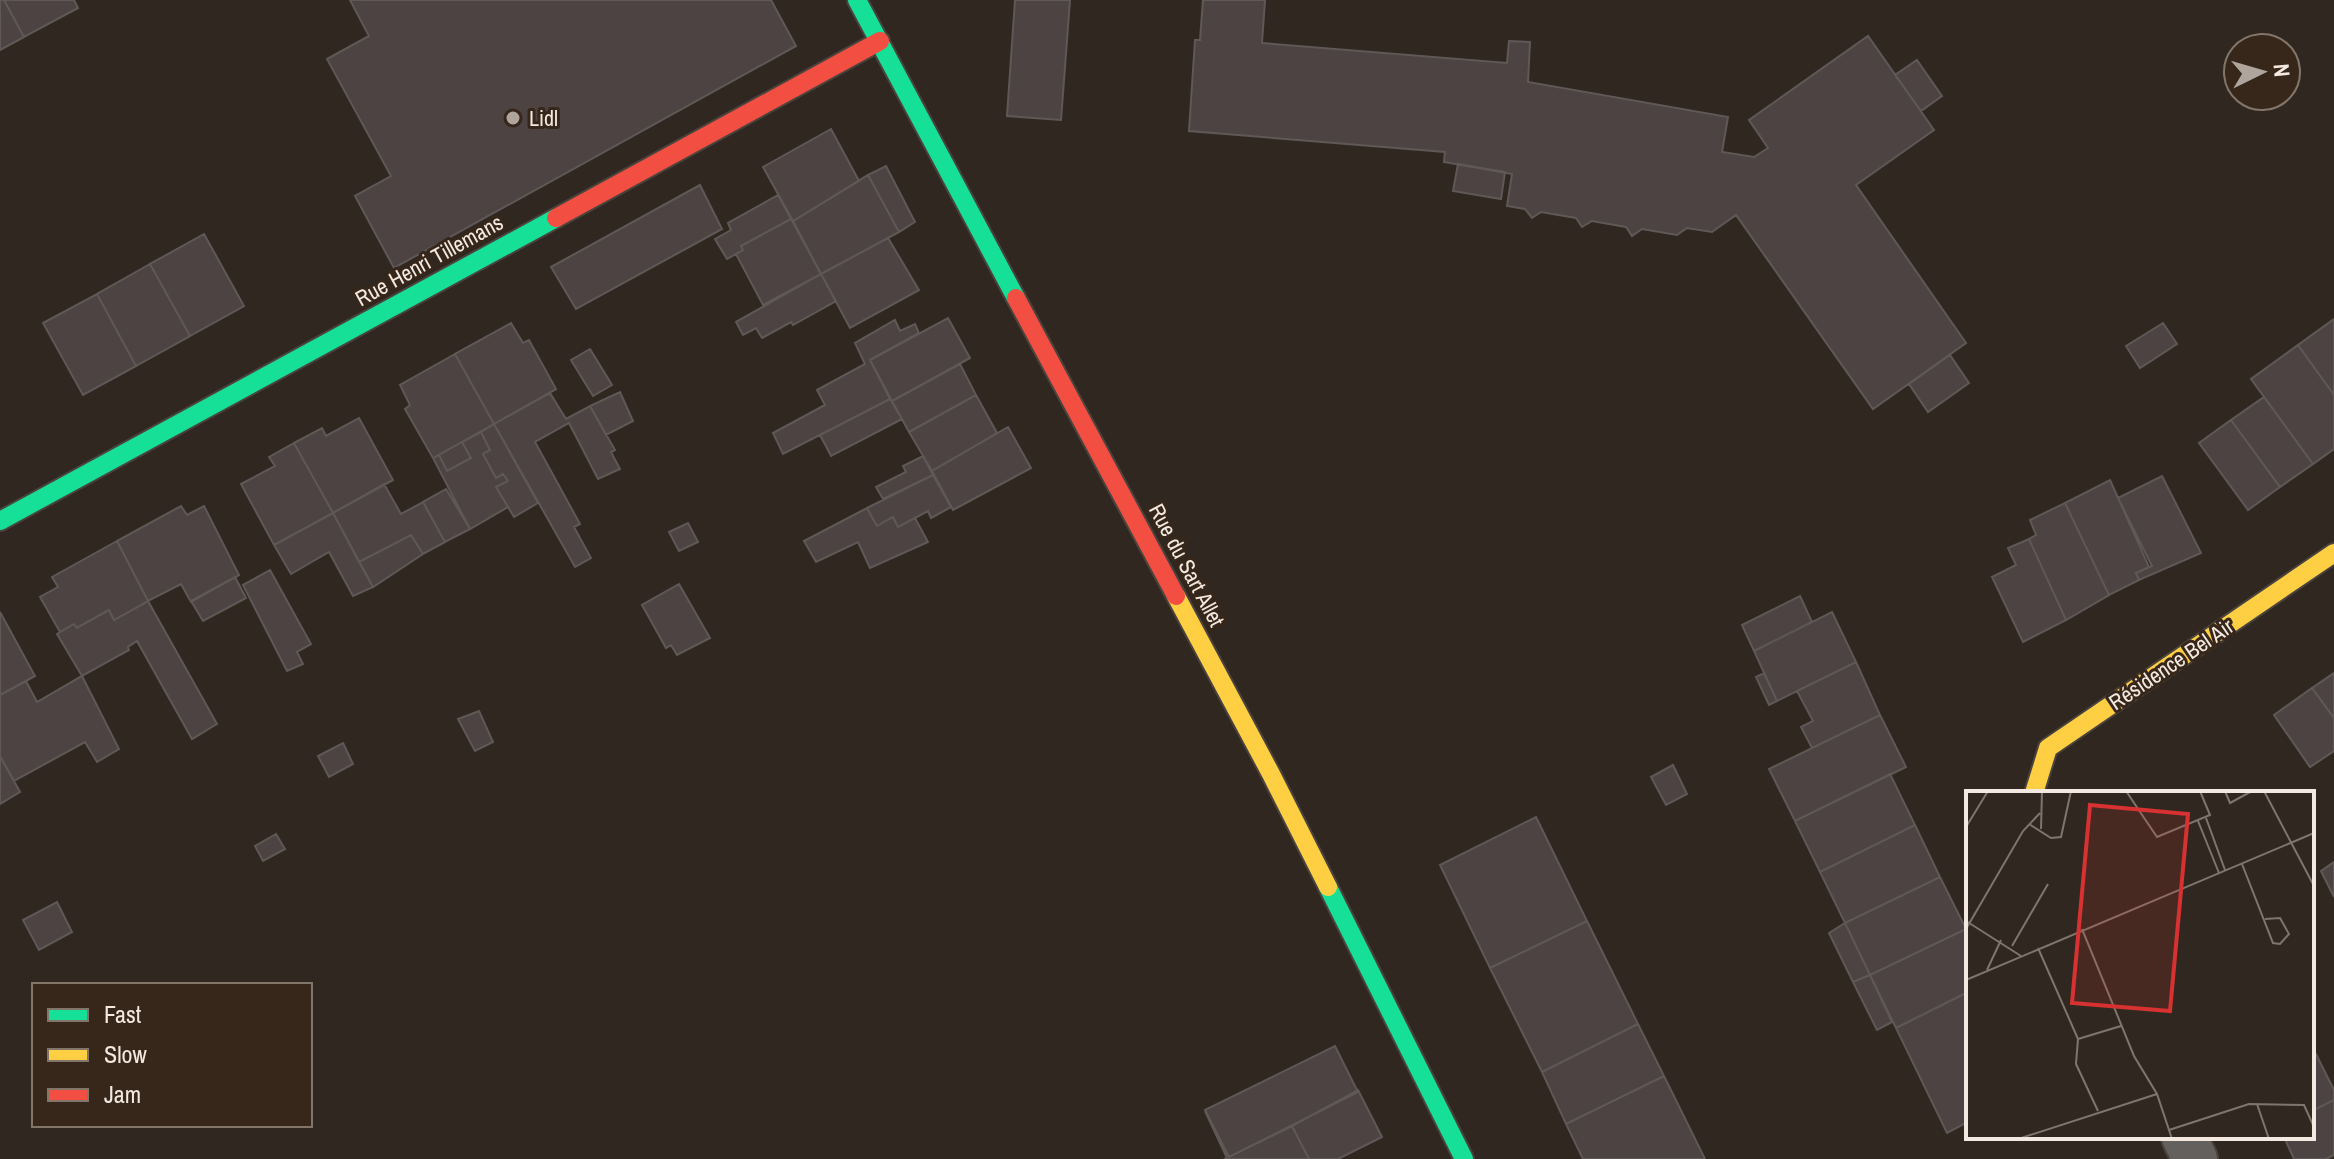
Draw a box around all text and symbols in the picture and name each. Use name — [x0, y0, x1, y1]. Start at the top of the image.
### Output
north arrow — [2222, 32, 2302, 112]
text: N — [2266, 62, 2297, 78]
place label: Lidl — [529, 103, 558, 133]
marker: Lidl — [504, 109, 522, 127]
street label: Rue Henri Tillemans — [350, 207, 508, 313]
street label: Rue du Sart Allet — [1142, 498, 1232, 632]
street label: Résidence Bel Air — [2103, 611, 2239, 717]
inset map — [1966, 791, 2314, 1139]
legend — [32, 983, 312, 1127]
text: Fast — [104, 998, 142, 1030]
text: Slow — [104, 1038, 147, 1070]
text: Jam — [104, 1078, 141, 1110]

